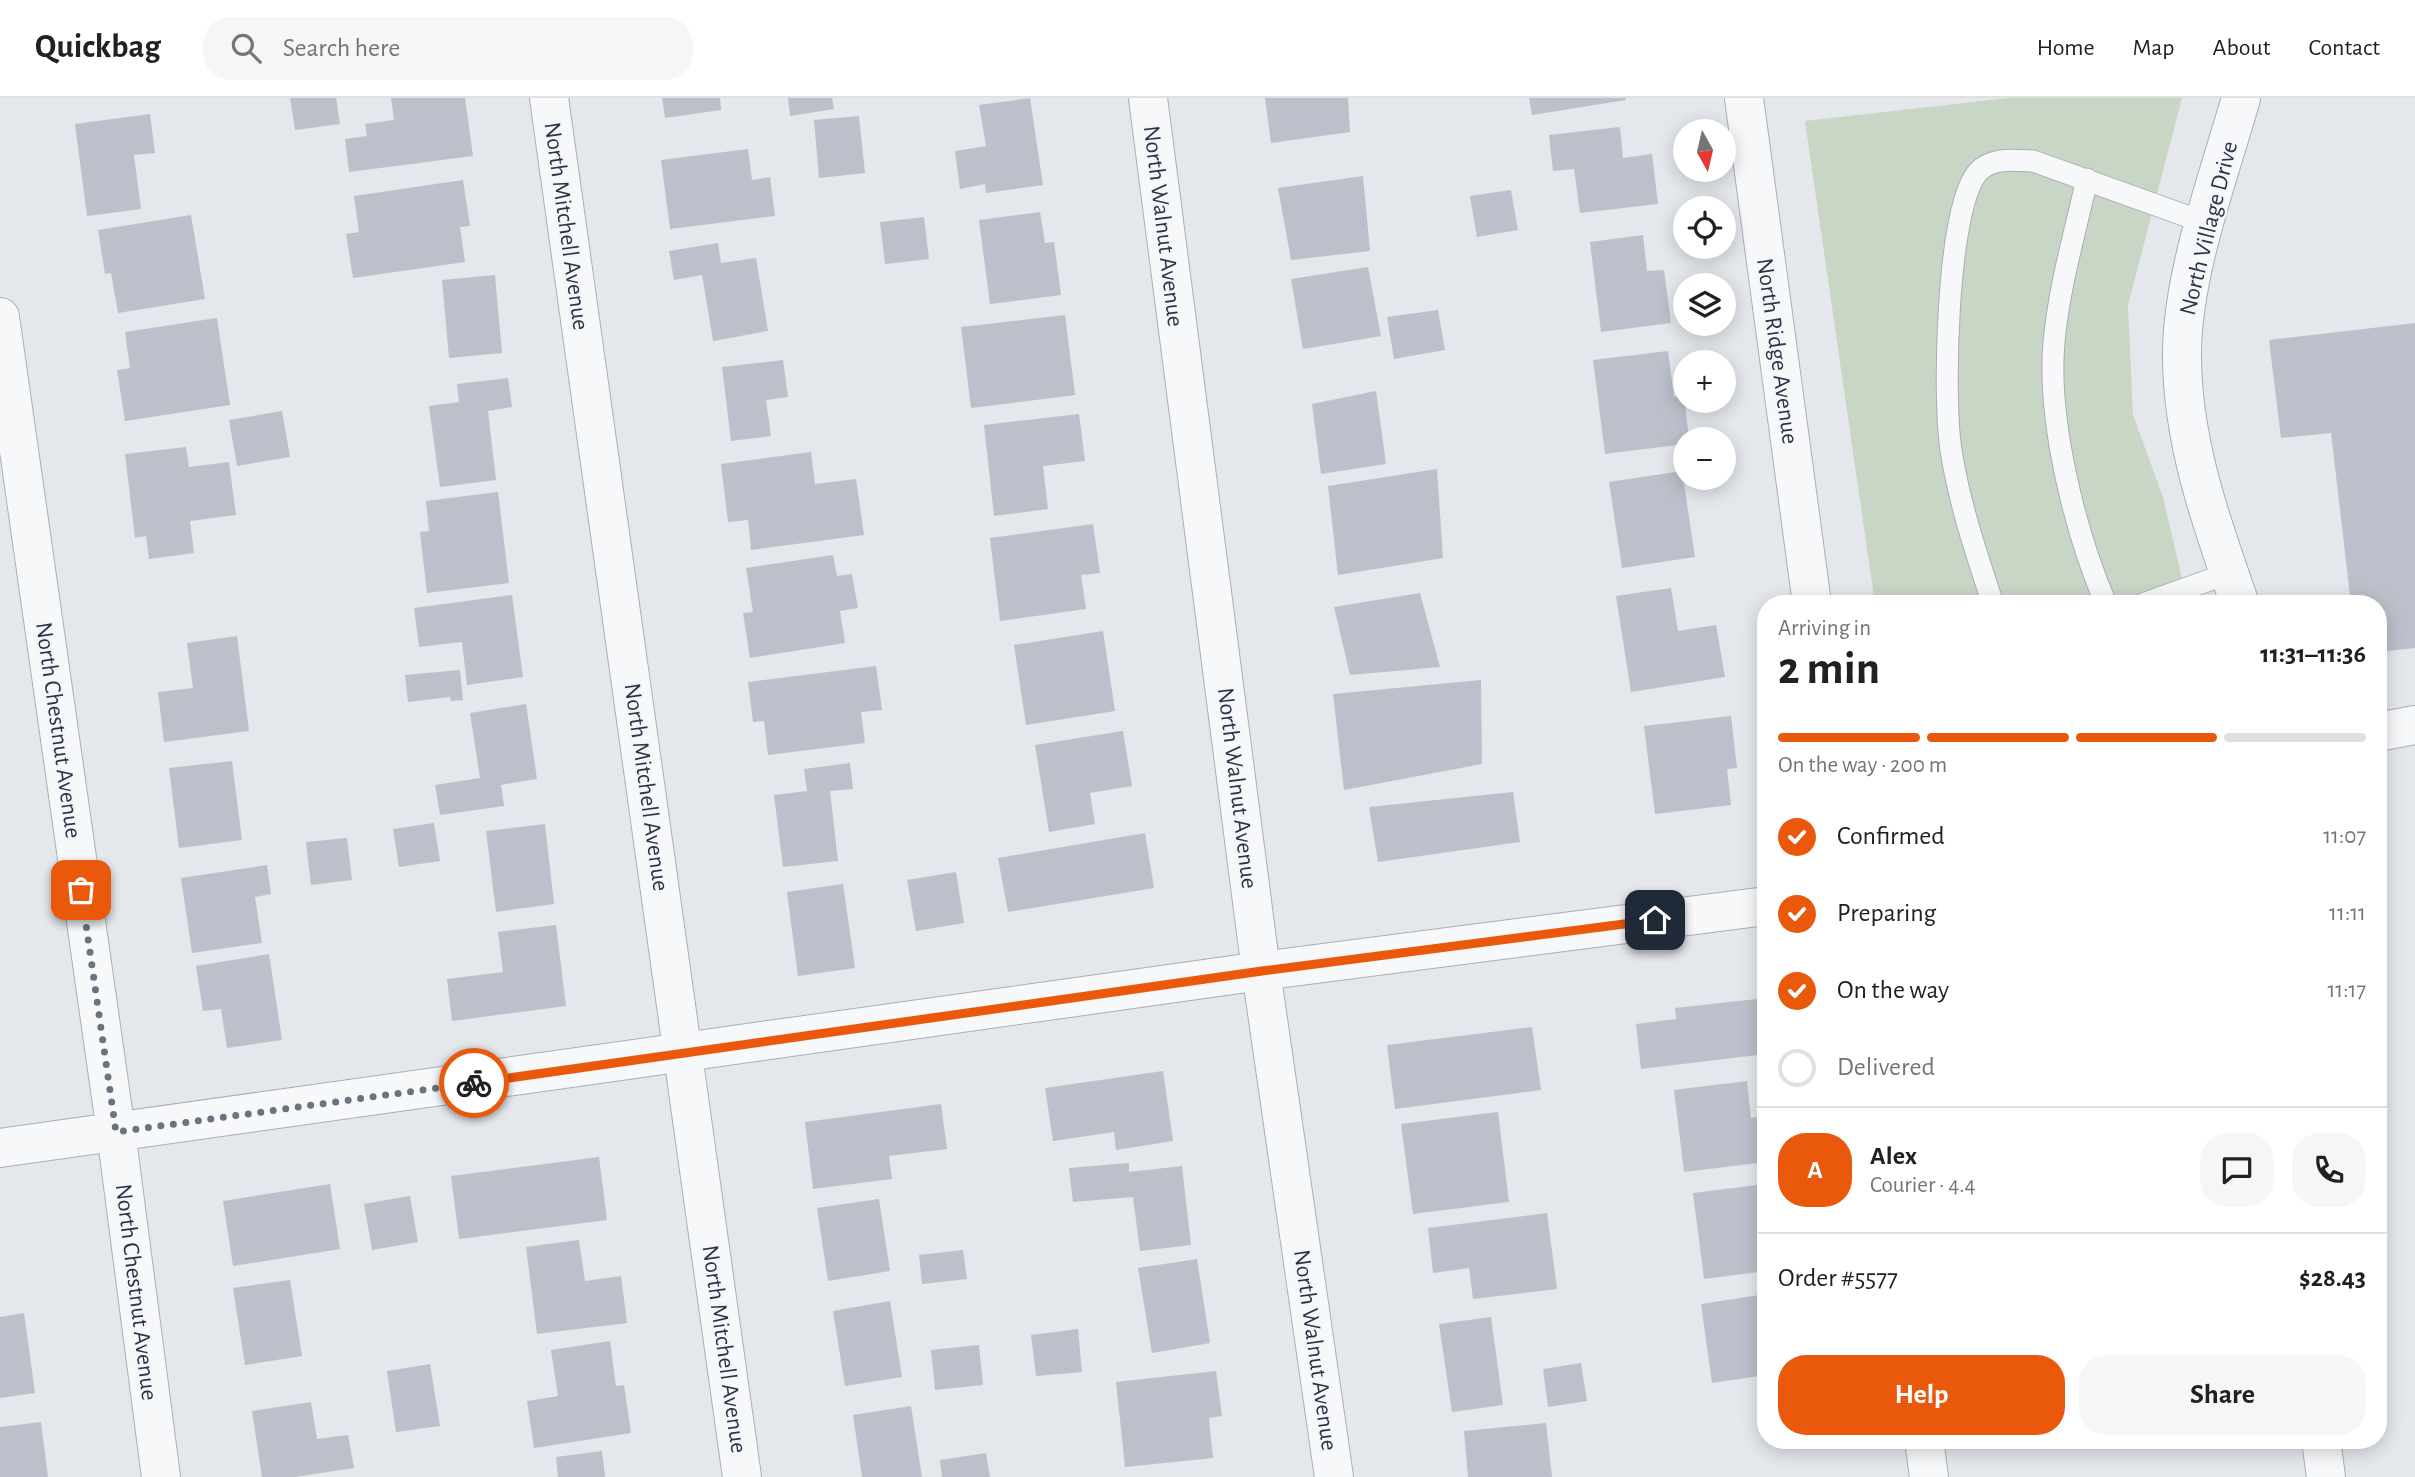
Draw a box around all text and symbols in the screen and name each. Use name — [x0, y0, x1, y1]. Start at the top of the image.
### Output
search box — [203, 17, 693, 80]
icon: search — [227, 29, 265, 67]
text: Quickbag — [35, 31, 161, 64]
text: Search here — [283, 35, 400, 61]
text: Home — [2037, 36, 2095, 60]
text: Map — [2133, 36, 2175, 60]
text: About — [2213, 36, 2270, 60]
text: Contact — [2308, 36, 2380, 60]
north arrow — [1673, 119, 1736, 182]
map controls — [1673, 119, 1736, 490]
street label: North Mitchell Avenue — [540, 121, 593, 332]
street label: North Walnut Avenue — [1139, 124, 1187, 328]
street label: North Village Drive — [2176, 139, 2242, 318]
button: locate — [1673, 196, 1736, 259]
street label: North Ridge Avenue — [1752, 257, 1802, 446]
button: layers — [1673, 273, 1736, 336]
button: + — [1673, 350, 1736, 413]
button: − — [1673, 427, 1736, 490]
text: Arriving in — [1778, 617, 1871, 640]
street label: North Chestnut Avenue — [31, 620, 85, 840]
text: 11:31–11:36 — [2260, 641, 2366, 667]
text: 2 min — [1778, 646, 1880, 692]
street label: North Mitchell Avenue — [620, 682, 673, 893]
street label: North Walnut Avenue — [1213, 686, 1261, 890]
text: On the way · 200 m — [1778, 754, 1947, 777]
icon: check — [1778, 818, 1816, 856]
text: Confirmed — [1837, 823, 1945, 849]
text: 11:07 — [2323, 825, 2366, 848]
pin — [51, 860, 111, 920]
icon: bag — [62, 871, 100, 909]
pin — [1625, 890, 1685, 950]
icon: check — [1778, 895, 1816, 933]
text: Preparing — [1837, 900, 1936, 926]
icon: home — [1636, 901, 1674, 939]
text: 11:11 — [2329, 902, 2366, 925]
icon: check — [1778, 972, 1816, 1010]
text: On the way — [1837, 977, 1949, 1003]
text: 11:17 — [2327, 979, 2366, 1002]
courier — [439, 1048, 509, 1118]
text: Delivered — [1837, 1054, 1935, 1080]
icon: bike — [455, 1064, 493, 1102]
button: chat — [2200, 1133, 2274, 1207]
button: phone — [2292, 1133, 2366, 1207]
text: Alex — [1870, 1143, 1917, 1169]
text: A — [1807, 1157, 1823, 1183]
text: Courier · 4.4 — [1870, 1174, 1976, 1197]
street label: North Chestnut Avenue — [111, 1182, 161, 1402]
street label: North Mitchell Avenue — [698, 1244, 751, 1455]
street label: North Walnut Avenue — [1289, 1248, 1341, 1452]
text: Order #5577 — [1778, 1265, 1898, 1291]
text: $28.43 — [2299, 1265, 2366, 1291]
button: Help — [1778, 1355, 2065, 1435]
button: Share — [2079, 1355, 2366, 1435]

